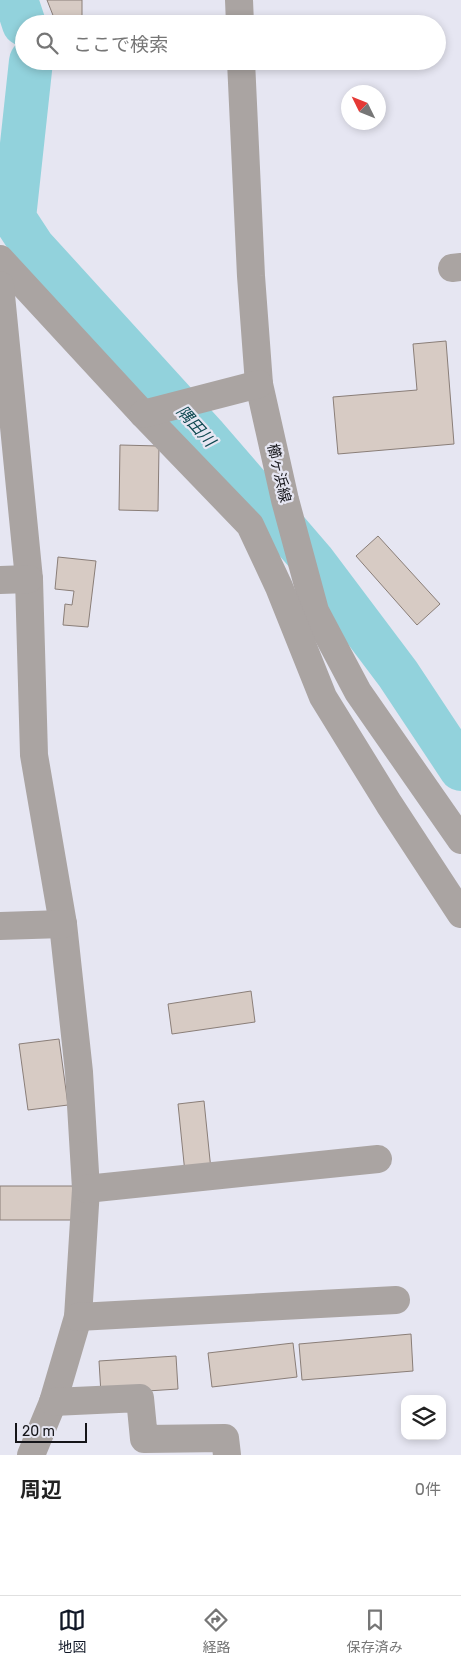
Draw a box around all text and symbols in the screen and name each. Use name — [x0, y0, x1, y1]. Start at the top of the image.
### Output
search box — [15, 15, 446, 70]
icon: search — [33, 29, 61, 57]
text: ここで検索 — [73, 33, 168, 56]
north arrow — [341, 85, 386, 130]
water label: 隅田川 — [173, 402, 220, 452]
street label: 櫛ヶ浜線 — [263, 442, 295, 504]
map controls — [401, 1395, 446, 1440]
button: layers — [401, 1395, 446, 1440]
scale bar — [15, 1420, 88, 1443]
text: 20 m — [22, 1423, 55, 1440]
text: 周辺 — [20, 1477, 62, 1502]
text: 0件 — [415, 1480, 441, 1499]
tab: 地図 — [58, 1606, 86, 1656]
tab: 経路 — [202, 1606, 230, 1656]
tab: 保存済み — [347, 1606, 403, 1656]

